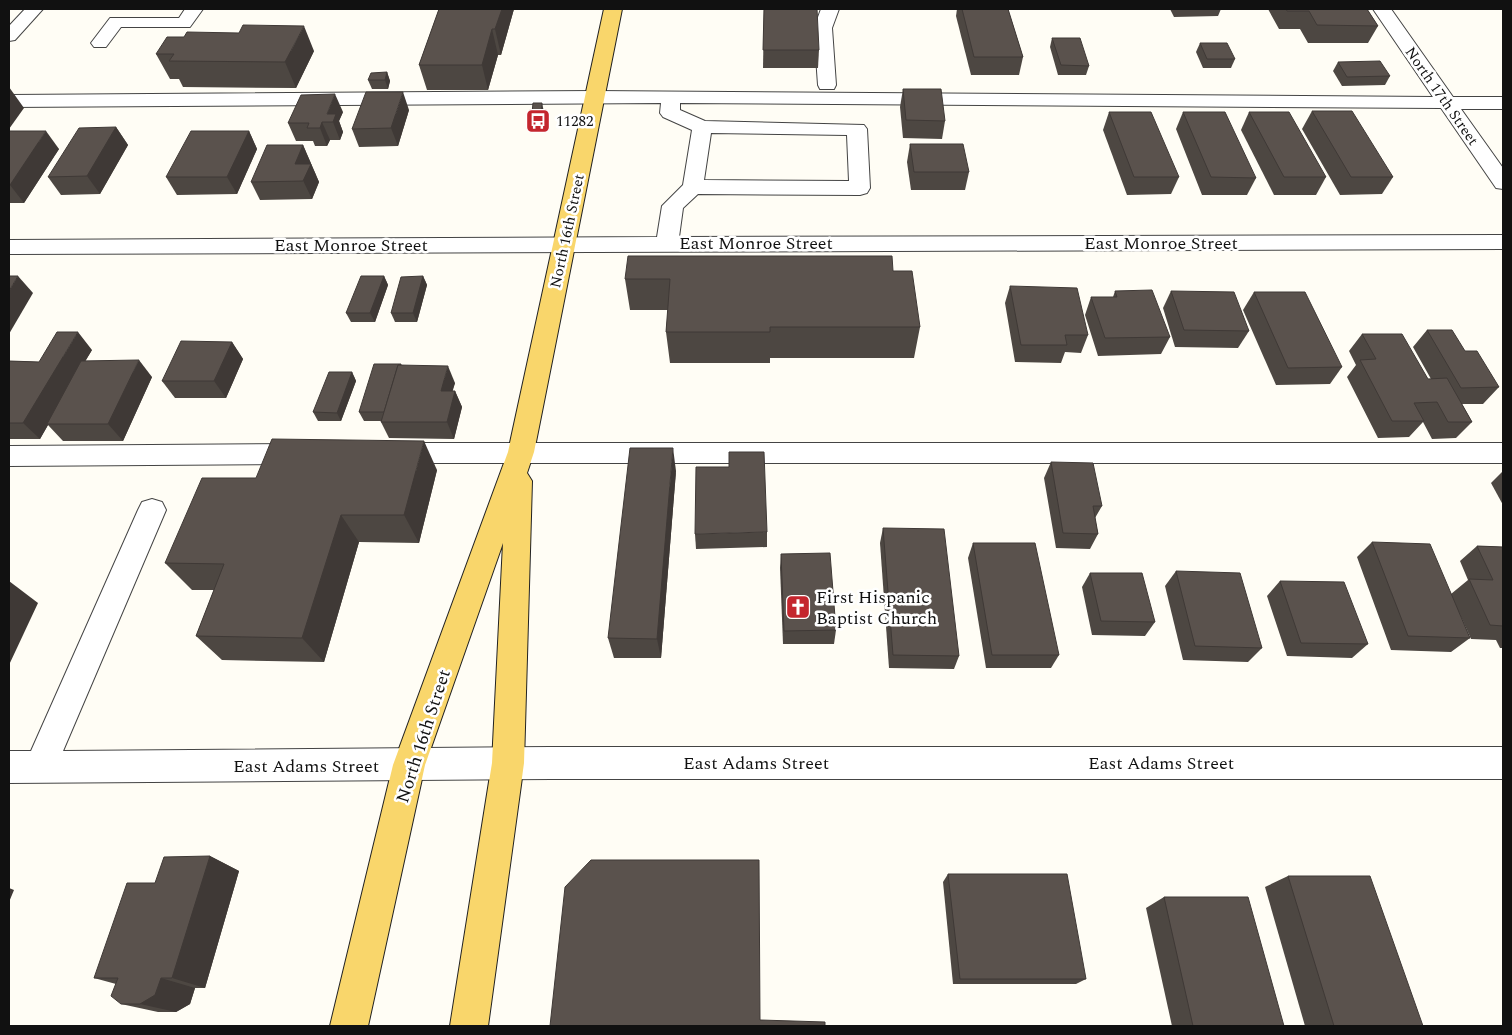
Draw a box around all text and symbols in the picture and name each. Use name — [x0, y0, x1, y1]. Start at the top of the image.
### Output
street label: North 17th Street — [1399, 42, 1484, 150]
bus stop icon: 11282 — [525, 108, 551, 134]
place label: 11282 — [556, 110, 594, 133]
street label: North 16th Street — [544, 172, 591, 290]
street label: East Monroe Street — [679, 230, 833, 257]
street label: East Monroe Street — [1084, 230, 1238, 257]
street label: East Monroe Street — [274, 232, 428, 259]
place label: First Hispanic Baptist Church — [816, 584, 937, 632]
church icon: First Hispanic Baptist Church — [785, 594, 811, 620]
street label: North 16th Street — [389, 666, 458, 807]
street label: East Adams Street — [683, 750, 829, 777]
street label: East Adams Street — [1088, 750, 1234, 777]
street label: East Adams Street — [233, 753, 379, 780]

